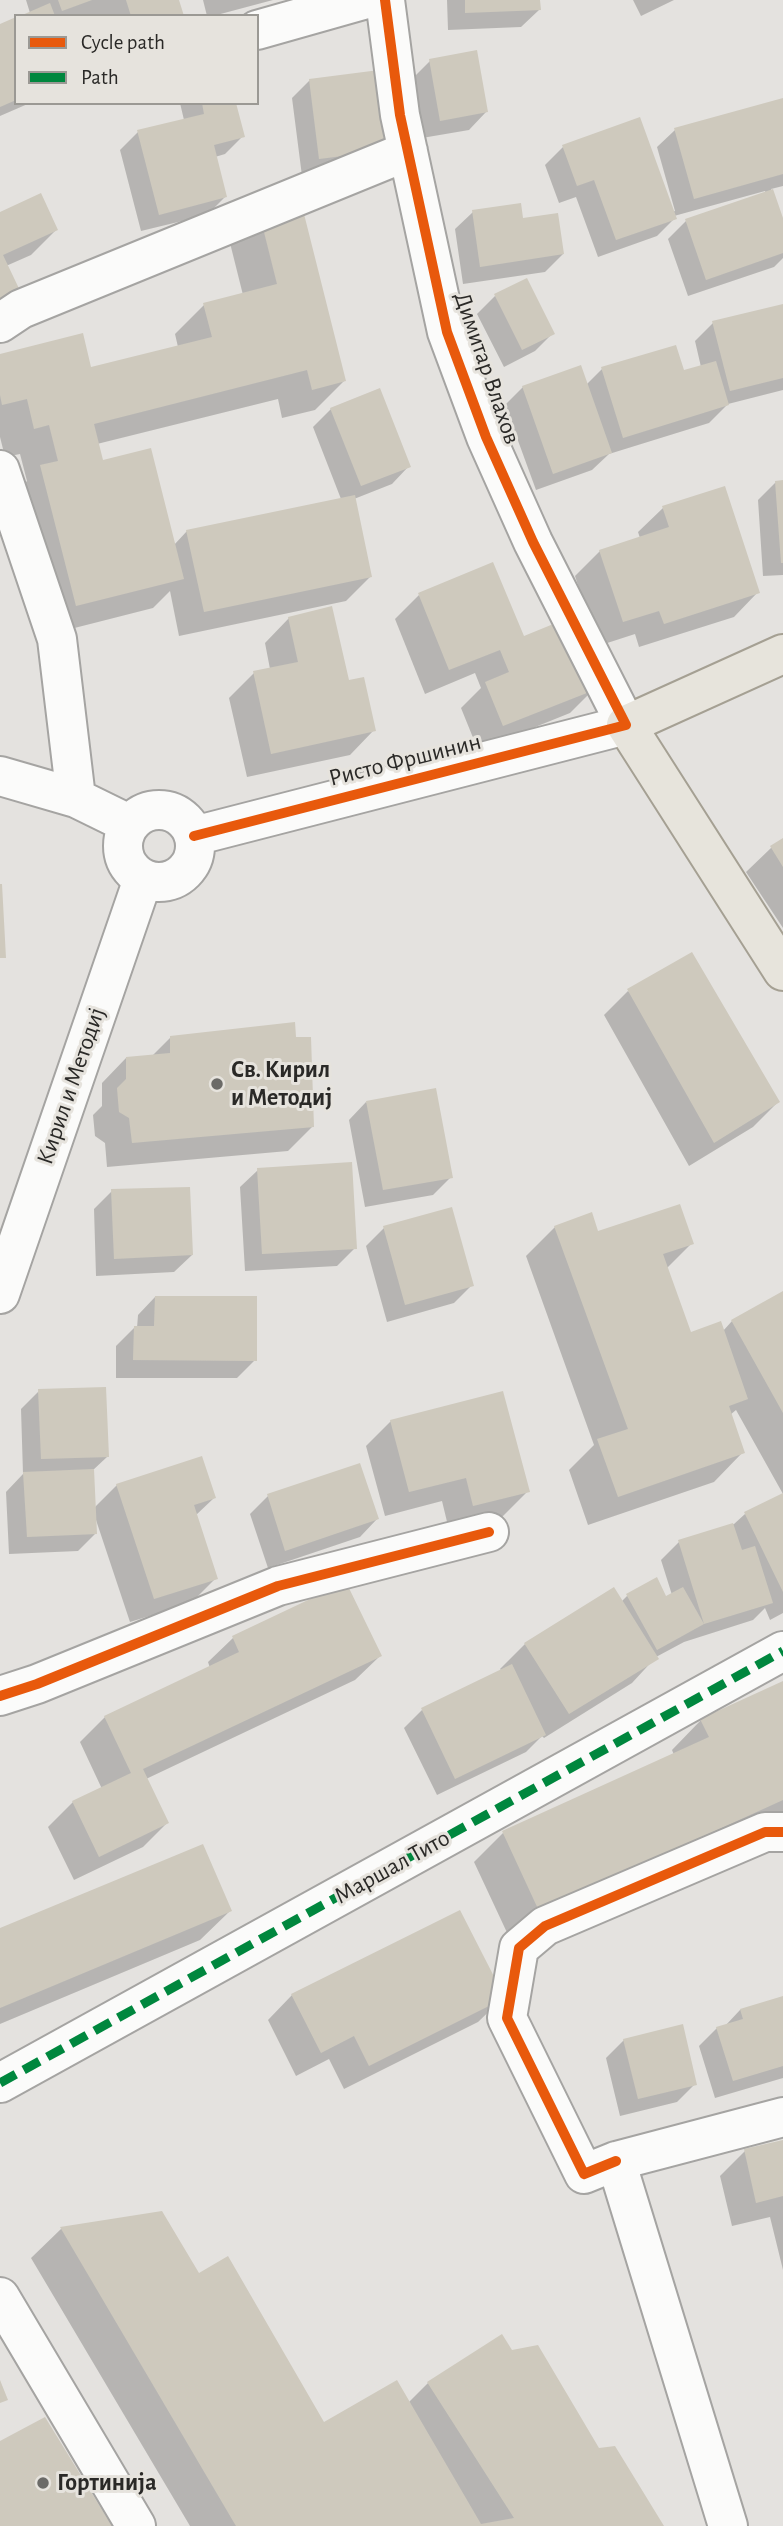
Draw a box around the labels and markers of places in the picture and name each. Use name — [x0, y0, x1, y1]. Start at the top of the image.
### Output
place label: Св. Кирил и Методиј — [231, 1056, 332, 1112]
marker: Св. Кирил и Методиј — [209, 1076, 225, 1092]
place label: Гортинија — [57, 2469, 157, 2497]
marker: Гортинија — [35, 2475, 51, 2491]

